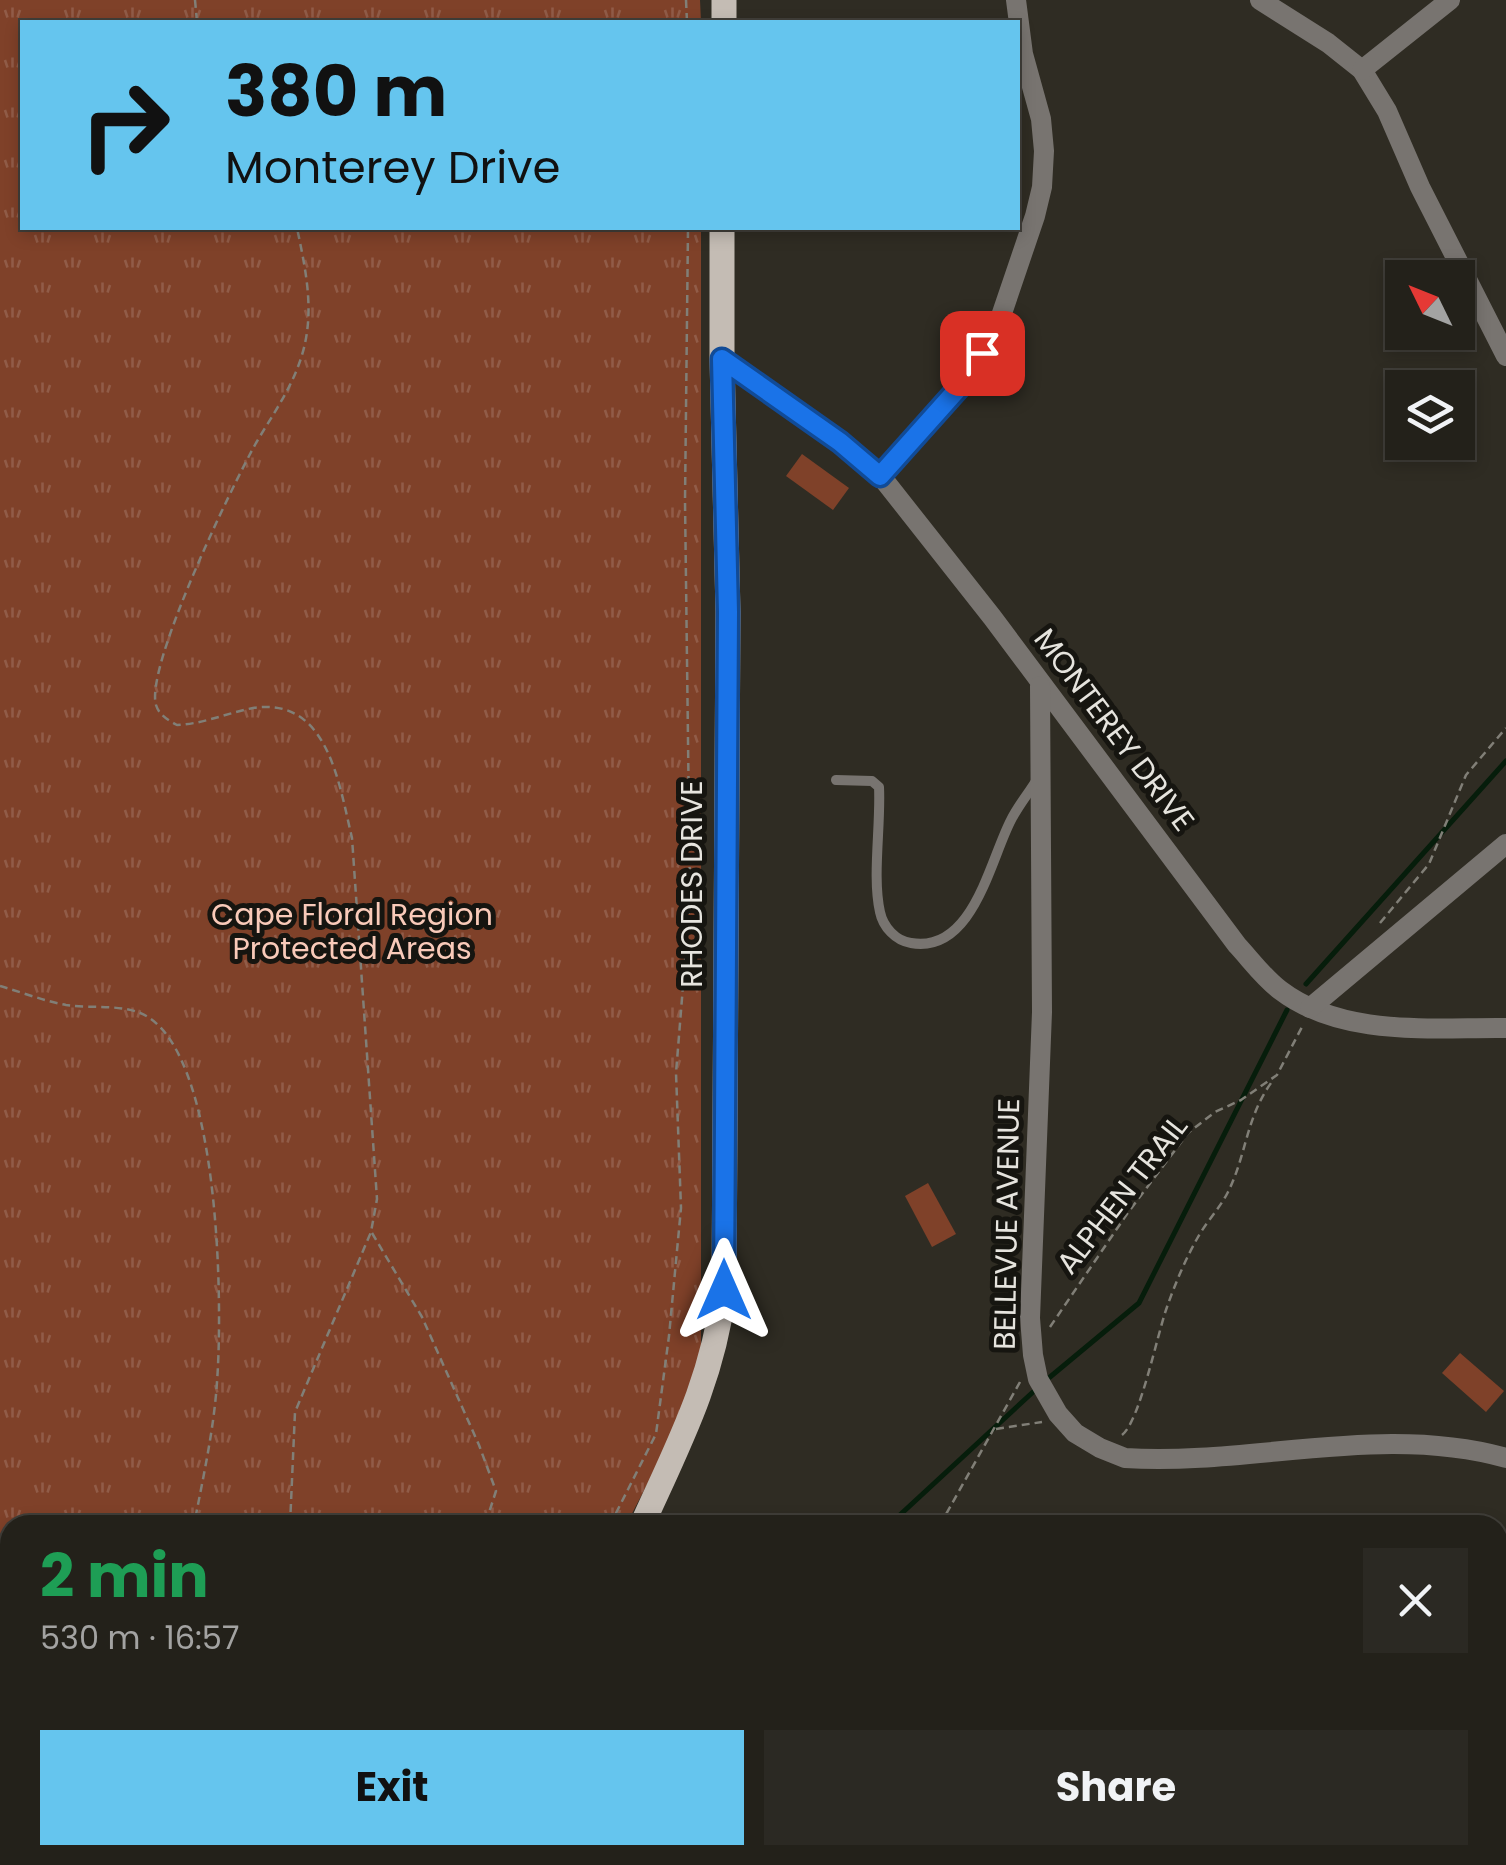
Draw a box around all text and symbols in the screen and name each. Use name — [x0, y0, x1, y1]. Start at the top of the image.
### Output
text: 380 m — [225, 42, 447, 141]
icon: right — [60, 60, 190, 190]
text: Monterey Drive — [225, 136, 560, 199]
north arrow — [1385, 260, 1475, 350]
map controls — [1385, 260, 1475, 460]
pin — [940, 311, 1025, 396]
icon: arrive — [955, 326, 1010, 381]
button: layers — [1385, 370, 1475, 460]
street label: MONTEREY DRIVE — [1024, 619, 1205, 840]
street label: RHODES DRIVE — [670, 780, 713, 988]
park label: Cape Floral Region Protected Areas — [211, 893, 493, 970]
street label: BELLEVUE AVENUE — [983, 1098, 1030, 1350]
street label: ALPHEN TRAIL — [1046, 1106, 1197, 1283]
position arrow — [672, 1238, 776, 1342]
text: 2 min — [40, 1534, 209, 1618]
button: close — [1363, 1548, 1468, 1653]
text: 530 m · 16:57 — [40, 1615, 239, 1660]
button: Exit — [40, 1730, 744, 1845]
button: Share — [764, 1730, 1468, 1845]

